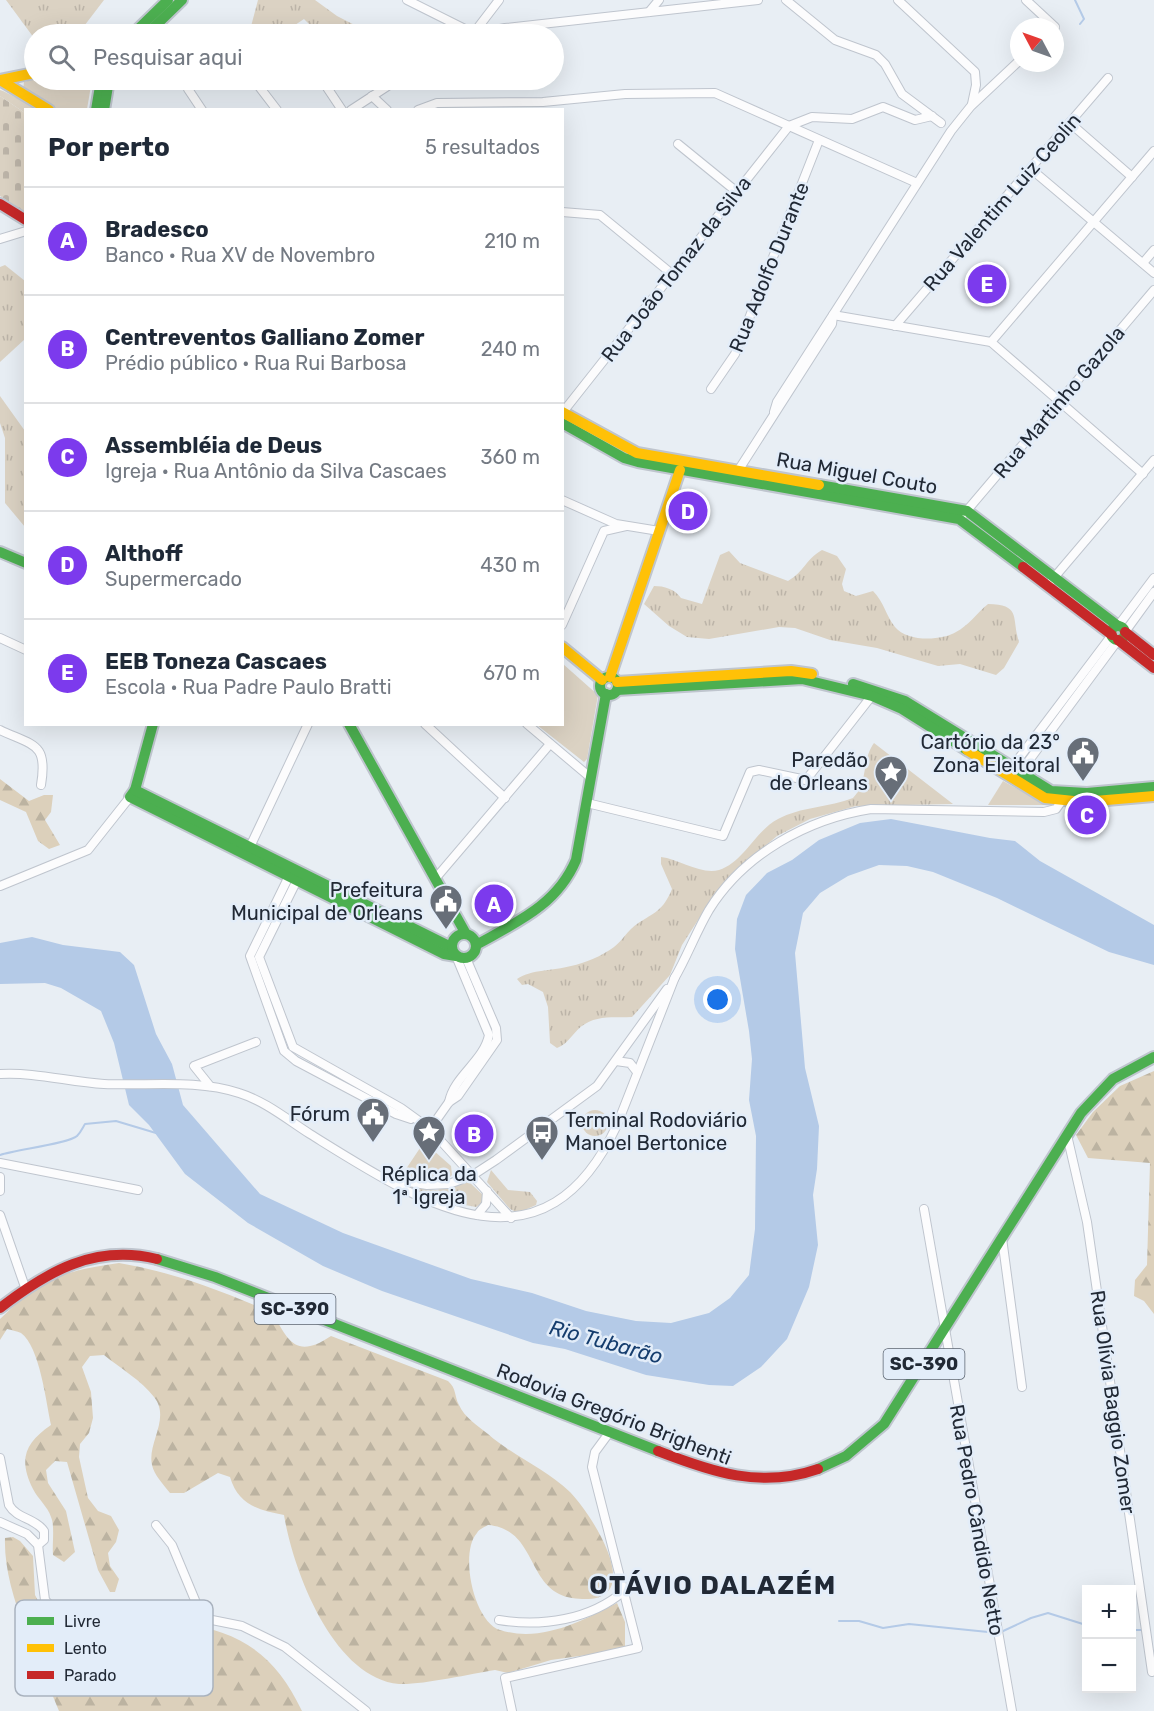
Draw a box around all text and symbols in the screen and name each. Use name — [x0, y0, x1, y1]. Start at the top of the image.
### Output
north arrow — [1010, 18, 1064, 72]
search box — [24, 24, 564, 90]
icon: search — [45, 41, 78, 74]
text: Pesquisar aqui — [93, 44, 243, 71]
street label: Rua Valentim Luiz Ceolin — [918, 108, 1086, 296]
text: Por perto — [48, 132, 170, 163]
text: 5 resultados — [425, 135, 540, 159]
street label: Rua João Tomaz da Silva — [596, 171, 756, 367]
street label: Rua Adolfo Durante — [724, 178, 814, 356]
text: Bradesco — [105, 216, 209, 243]
text: A — [60, 229, 75, 253]
text: 210 m — [484, 229, 540, 253]
text: Banco · Rua XV de Novembro — [105, 243, 375, 267]
pin: E — [968, 262, 1006, 306]
street label: Rua Martinho Gazola — [988, 321, 1130, 483]
text: Centreventos Galliano Zomer — [105, 324, 424, 351]
text: B — [60, 337, 75, 361]
text: 240 m — [481, 337, 540, 361]
text: Prédio público · Rua Rui Barbosa — [105, 351, 407, 375]
text: Assembléia de Deus — [105, 432, 322, 459]
text: C — [60, 445, 75, 469]
text: 360 m — [481, 445, 540, 469]
street label: Rua Miguel Couto — [775, 447, 939, 499]
text: Igreja · Rua Antônio da Silva Cascaes — [105, 459, 447, 483]
pin: D — [668, 488, 708, 534]
text: Althoff — [105, 540, 183, 567]
text: D — [60, 553, 75, 577]
text: 430 m — [480, 553, 540, 577]
text: Supermercado — [105, 567, 242, 591]
text: EEB Toneza Cascaes — [105, 648, 327, 675]
text: E — [61, 661, 74, 685]
text: 670 m — [483, 661, 540, 685]
text: Escola · Rua Padre Paulo Bratti — [105, 675, 392, 699]
place label: Cartório da 23° Zona Eleitoral — [921, 730, 1060, 777]
public building icon: Cartório da 23° Zona Eleitoral — [1065, 735, 1101, 782]
place label: Paredão de Orleans — [769, 748, 868, 795]
place icon: Paredão de Orleans — [873, 754, 909, 801]
pin: C — [1068, 792, 1106, 838]
place label: Prefeitura Municipal de Orleans — [231, 878, 423, 925]
pin: A — [474, 882, 514, 926]
public building icon: Prefeitura Municipal de Orleans — [428, 883, 464, 930]
your location — [703, 985, 732, 1014]
public building icon: Fórum — [355, 1096, 391, 1143]
place label: Fórum — [290, 1102, 350, 1126]
place label: Terminal Rodoviário Manoel Bertonice — [565, 1108, 747, 1155]
pin: B — [454, 1112, 494, 1156]
place icon: Réplica da 1ª Igreja — [411, 1114, 447, 1161]
bus stop icon: Terminal Rodoviário Manoel Bertonice — [524, 1114, 560, 1161]
place label: Réplica da 1ª Igreja — [381, 1162, 477, 1209]
street label: Rua Olívia Baggio Zomer — [1085, 1289, 1141, 1516]
road number: SC-390 — [254, 1294, 336, 1324]
water label: Rio Tubarão — [547, 1314, 665, 1369]
road number: SC-390 — [884, 1349, 964, 1379]
street label: Rodovia Gregório Brighenti — [493, 1358, 735, 1470]
street label: Rua Pedro Cândido Netto — [945, 1403, 1009, 1637]
district label: OTÁVIO DALAZÉM — [589, 1570, 837, 1601]
map controls — [1082, 1585, 1136, 1693]
button: + — [1082, 1585, 1136, 1639]
legend — [15, 1600, 213, 1696]
text: Livre — [64, 1612, 101, 1631]
text: Lento — [64, 1639, 107, 1658]
button: − — [1082, 1639, 1136, 1693]
text: Parado — [64, 1666, 116, 1685]

